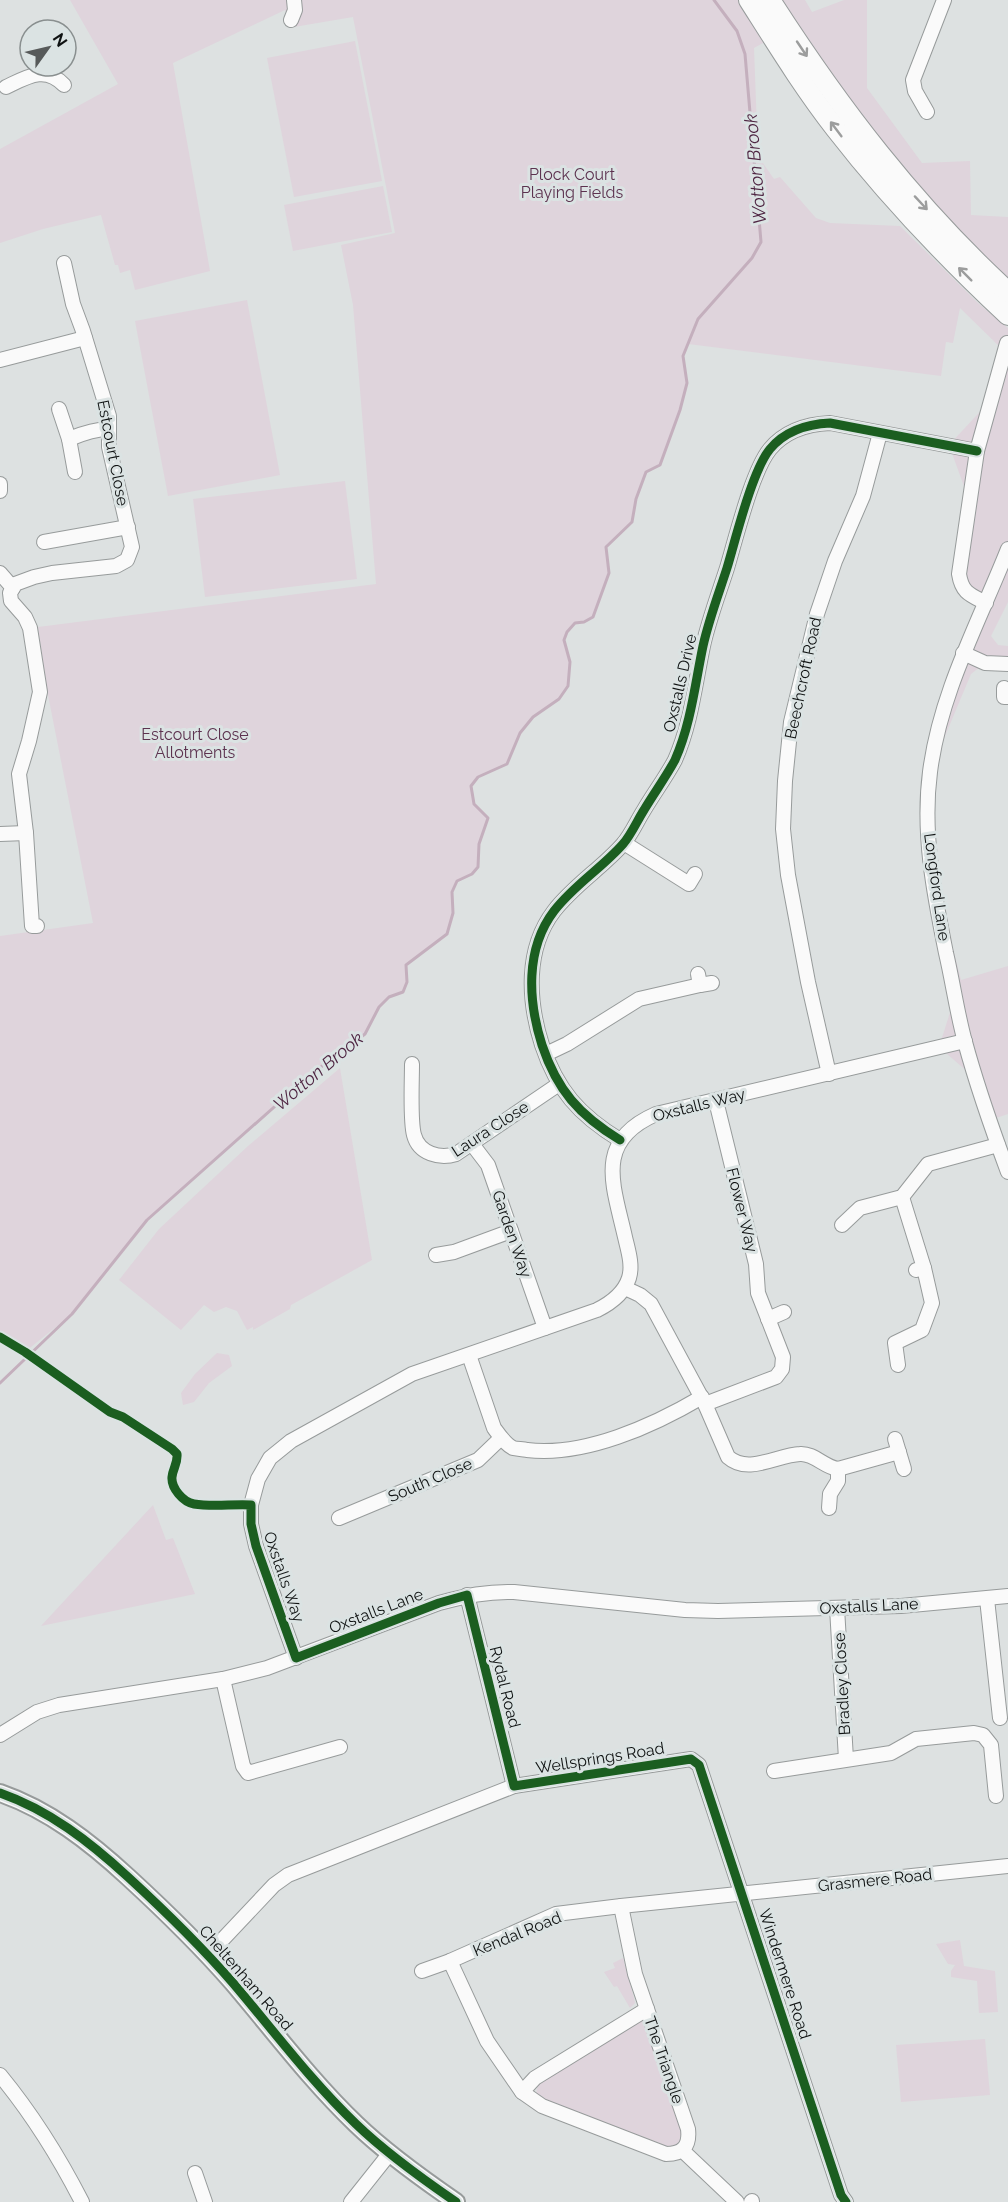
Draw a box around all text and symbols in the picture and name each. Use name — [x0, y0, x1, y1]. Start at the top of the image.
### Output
north arrow — [18, 18, 78, 78]
text: N — [49, 30, 71, 50]
one-way arrow — [796, 40, 808, 56]
water label: Wotton Brook — [740, 112, 770, 225]
one-way arrow — [830, 121, 843, 137]
park label: Plock Court Playing Fields — [521, 165, 624, 202]
one-way arrow — [913, 196, 928, 211]
one-way arrow — [958, 267, 973, 282]
street label: Estcourt Close — [93, 398, 133, 508]
street label: Beechcroft Road — [781, 615, 825, 741]
street label: Oxstalls Drive — [659, 632, 701, 734]
park label: Estcourt Close Allotments — [141, 725, 249, 762]
street label: Longford Lane — [920, 832, 954, 942]
water label: Wotton Brook — [269, 1027, 368, 1115]
street label: Oxstalls Way — [651, 1084, 748, 1126]
street label: Laura Close — [448, 1097, 532, 1161]
street label: Flower Way — [722, 1166, 762, 1255]
street label: Garden Way — [488, 1188, 536, 1280]
street label: South Close — [385, 1454, 475, 1506]
street label: Oxstalls Way — [260, 1529, 309, 1625]
street label: Oxstalls Lane — [326, 1584, 426, 1638]
street label: Oxstalls Lane — [819, 1594, 919, 1618]
street label: Bradley Close — [830, 1632, 854, 1736]
street label: Rydal Road — [486, 1644, 524, 1730]
street label: Wellsprings Road — [534, 1738, 666, 1778]
street label: Grasmere Road — [817, 1865, 933, 1895]
street label: Windermere Road — [755, 1906, 815, 2042]
street label: Kendal Road — [470, 1908, 564, 1960]
street label: Cheltenham Road — [195, 1922, 297, 2035]
street label: The Triangle — [640, 2014, 688, 2106]

